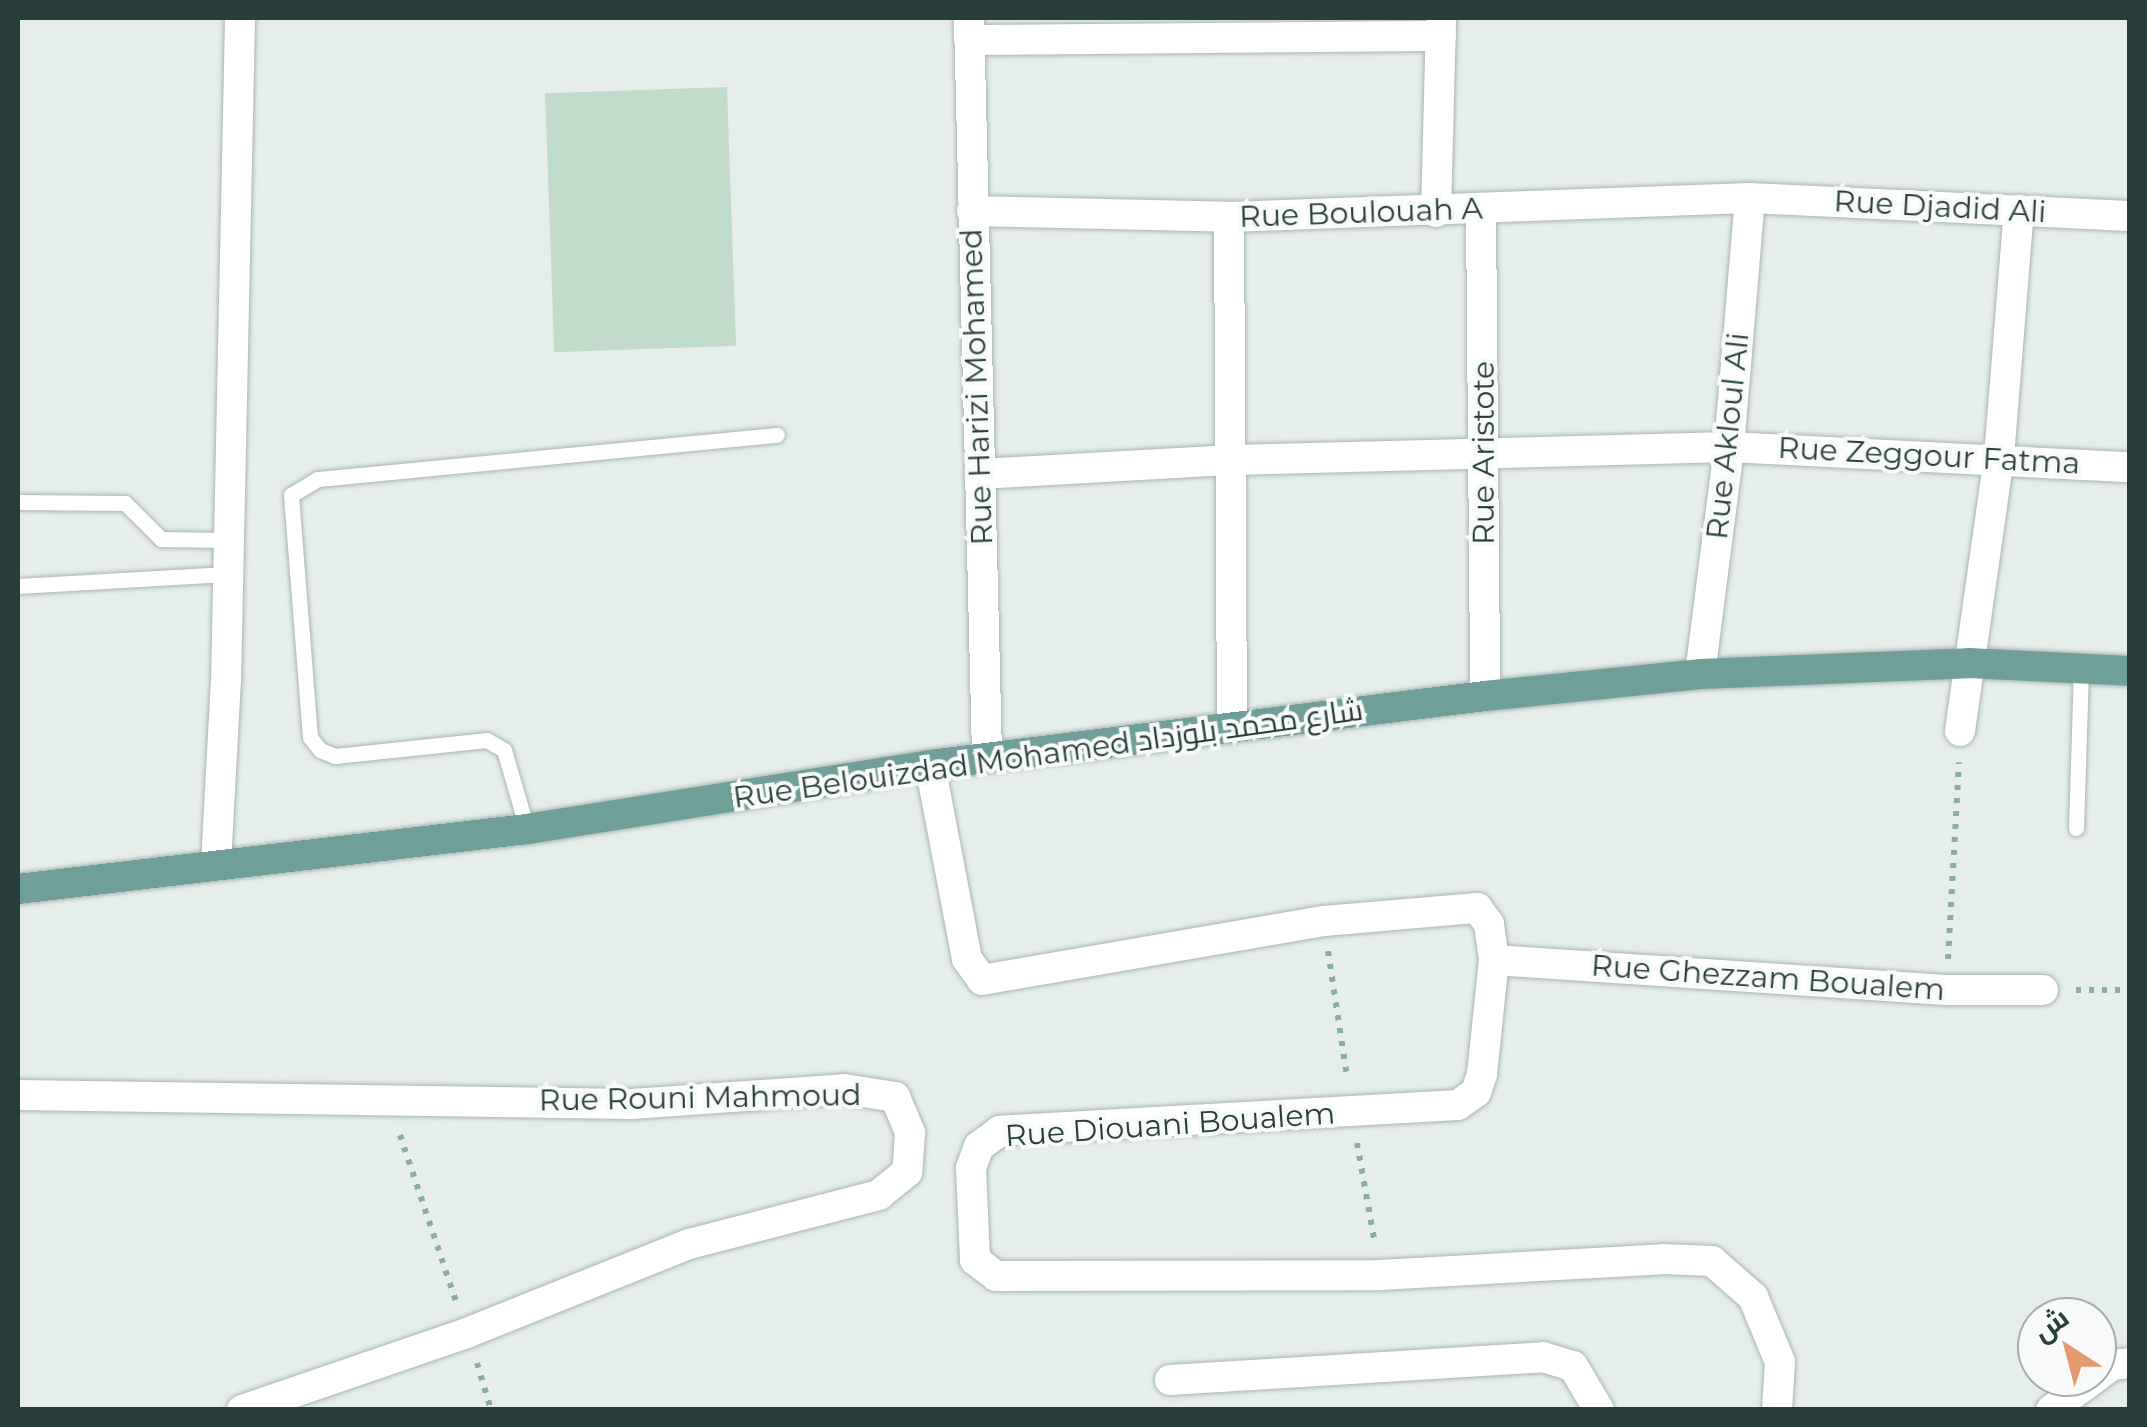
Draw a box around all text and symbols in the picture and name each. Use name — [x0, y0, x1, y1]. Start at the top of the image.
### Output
street label: Rue Djadid Ali — [1833, 183, 2047, 231]
street label: Rue Boulouah A — [1239, 191, 1483, 235]
street label: Rue Harizi Mohamed — [953, 228, 1001, 546]
street label: Rue Akloul Ali — [1699, 331, 1757, 541]
street label: Rue Aristote — [1466, 361, 1502, 545]
street label: Rue Zeggour Fatma — [1777, 430, 2081, 482]
street label: Rue Belouizdad Mohamed شارع محمد بلوزداد — [731, 692, 1365, 816]
street label: Rue Ghezzam Boualem — [1590, 948, 1946, 1008]
street label: Rue Rouni Mahmoud — [538, 1077, 862, 1119]
street label: Rue Diouani Boualem — [1004, 1096, 1336, 1154]
north arrow — [2017, 1297, 2117, 1397]
text: ش — [2026, 1300, 2075, 1349]

